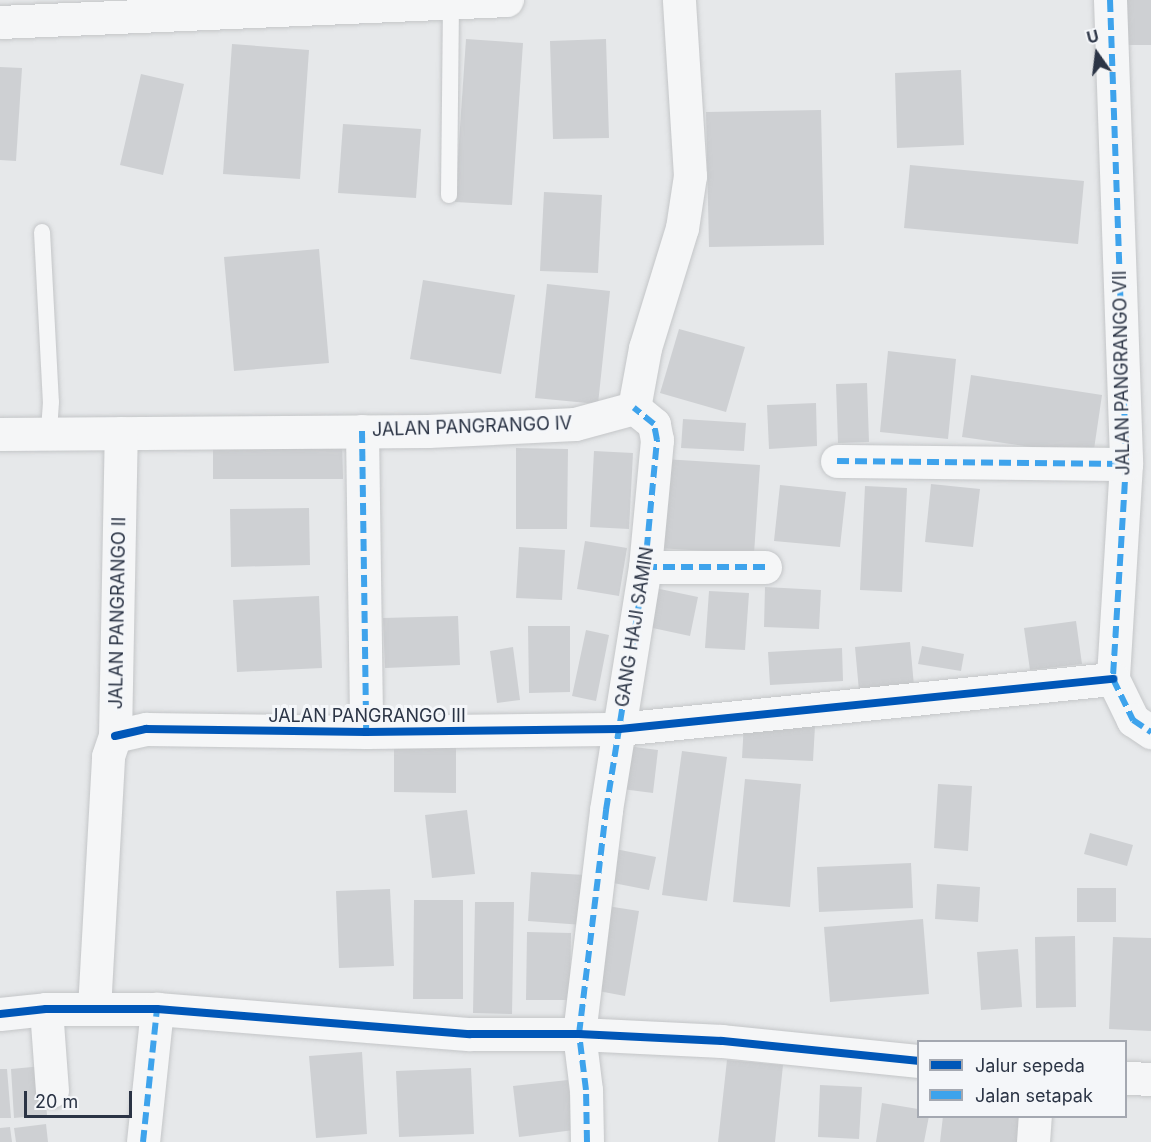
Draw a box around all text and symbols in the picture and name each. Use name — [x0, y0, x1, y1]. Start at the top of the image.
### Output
north arrow — [1067, 24, 1127, 84]
text: U — [1085, 25, 1101, 48]
street label: JALAN PANGRANGO VII — [1109, 270, 1135, 476]
street label: JALAN PANGRANGO IV — [372, 413, 572, 441]
street label: JALAN PANGRANGO II — [106, 517, 130, 709]
street label: GANG HAJI SAMIN — [612, 545, 658, 709]
street label: JALAN PANGRANGO III — [268, 705, 466, 727]
legend — [917, 1040, 1127, 1118]
text: Jalur sepeda — [975, 1055, 1085, 1076]
scale bar — [27, 1079, 135, 1117]
text: Jalan setapak — [975, 1085, 1093, 1106]
text: 20 m — [35, 1091, 78, 1112]

